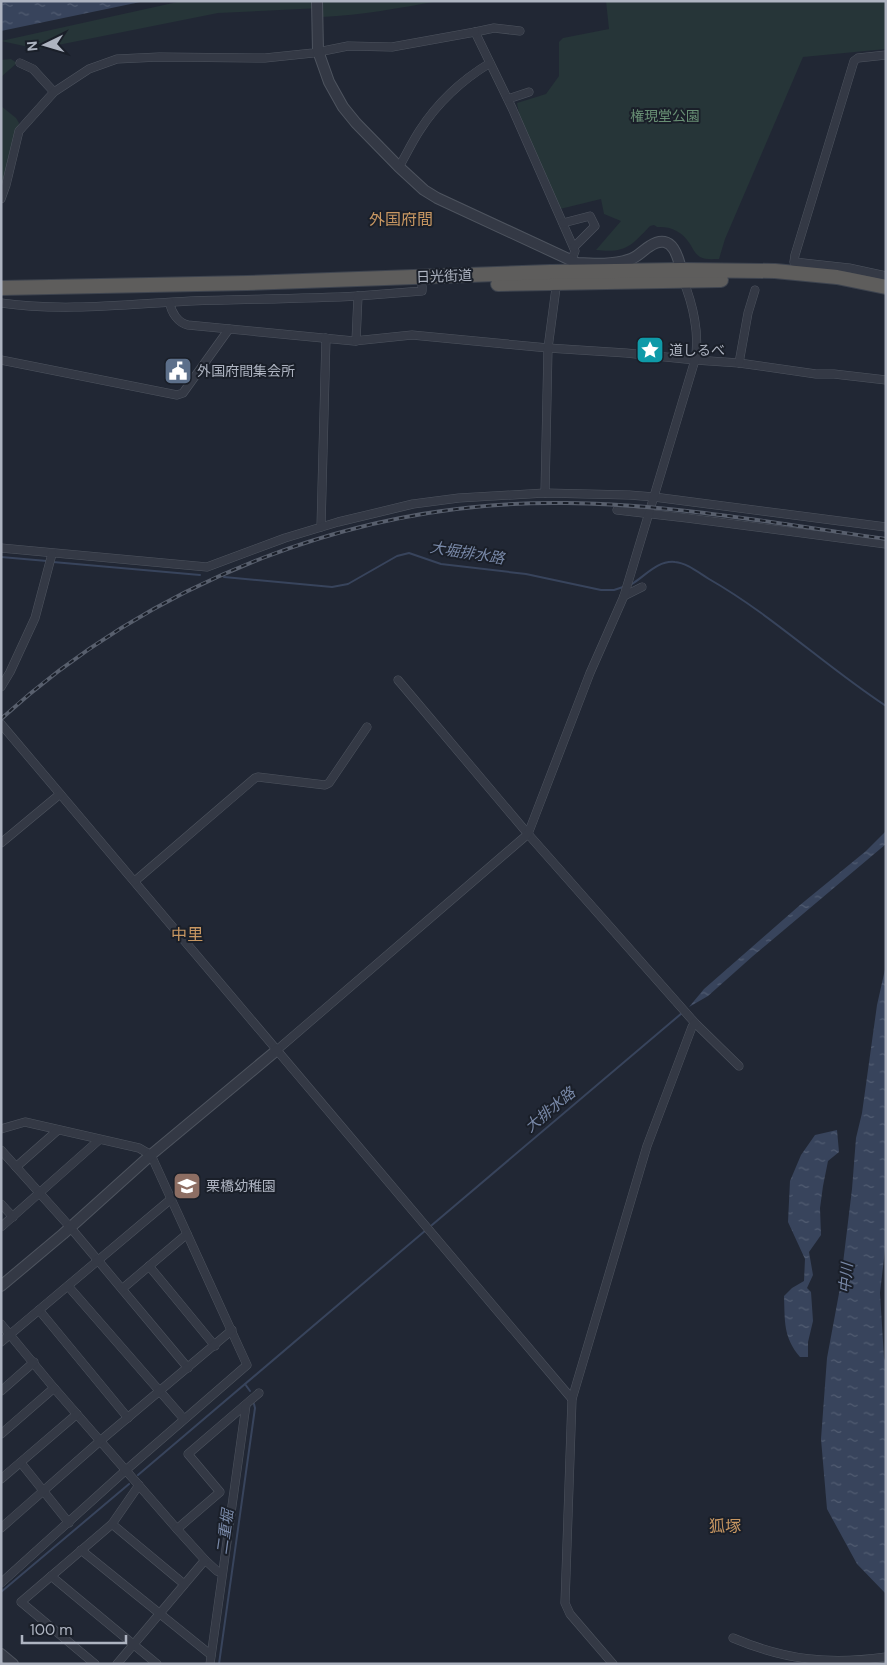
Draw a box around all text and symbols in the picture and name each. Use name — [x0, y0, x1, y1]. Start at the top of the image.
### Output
north arrow — [20, 20, 70, 70]
text: N — [23, 40, 41, 52]
park label: 権現堂公園 — [630, 107, 700, 125]
district label: 外国府間 — [369, 209, 433, 230]
street label: 日光街道 — [416, 266, 472, 286]
place icon: 道しるべ — [635, 335, 665, 365]
place label: 道しるべ — [669, 341, 725, 359]
public building icon: 外国府間集会所 — [163, 356, 193, 386]
place label: 外国府間集会所 — [197, 362, 295, 380]
water label: 大堀排水路 — [428, 537, 508, 569]
district label: 中里 — [171, 924, 203, 945]
water label: 大排水路 — [521, 1082, 581, 1137]
school or university icon: 栗橋幼稚園 — [172, 1171, 202, 1201]
place label: 栗橋幼稚園 — [206, 1177, 276, 1195]
water label: 中川 — [835, 1260, 857, 1294]
water label: 二重堀 — [212, 1506, 238, 1556]
district label: 狐塚 — [709, 1516, 741, 1537]
scale bar — [22, 1612, 126, 1644]
text: 100 m — [30, 1620, 73, 1640]

